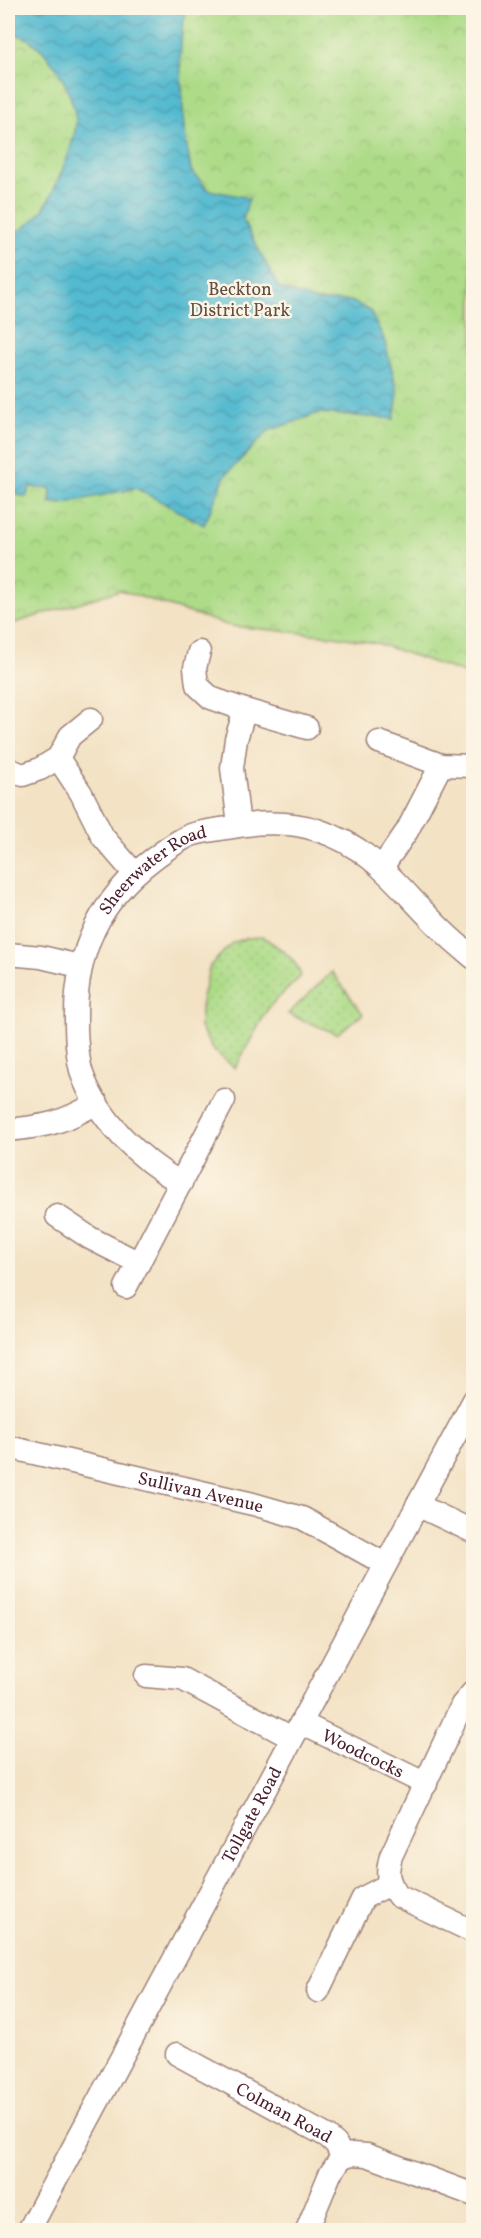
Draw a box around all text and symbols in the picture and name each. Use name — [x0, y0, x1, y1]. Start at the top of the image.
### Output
park label: Beckton District Park — [190, 278, 290, 324]
street label: Sheerwater Road — [94, 820, 209, 920]
street label: Sullivan Avenue — [135, 1467, 266, 1520]
street label: Woodcocks — [317, 1724, 408, 1785]
street label: Tollgate Road — [217, 1763, 289, 1868]
street label: Colman Road — [231, 2077, 336, 2150]

